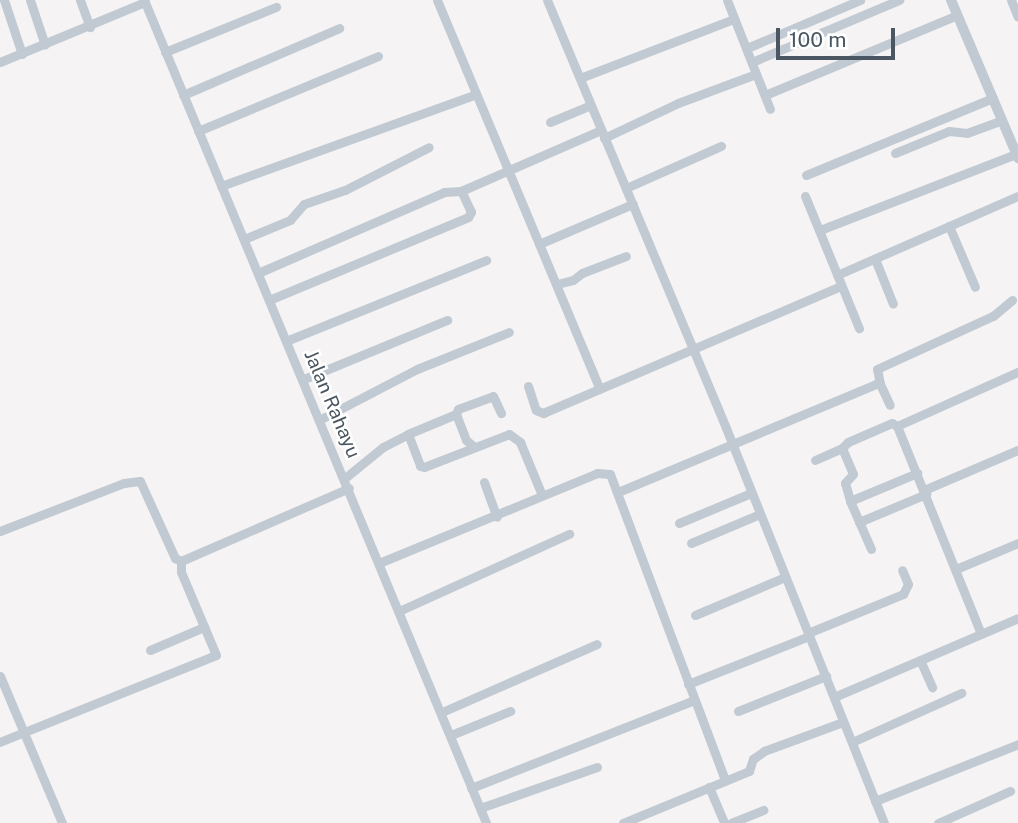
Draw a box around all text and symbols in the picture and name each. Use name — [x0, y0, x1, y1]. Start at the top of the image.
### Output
scale bar — [780, 14, 899, 58]
text: 100 m — [789, 27, 846, 52]
street label: Jalan Rahayu — [299, 347, 365, 461]

